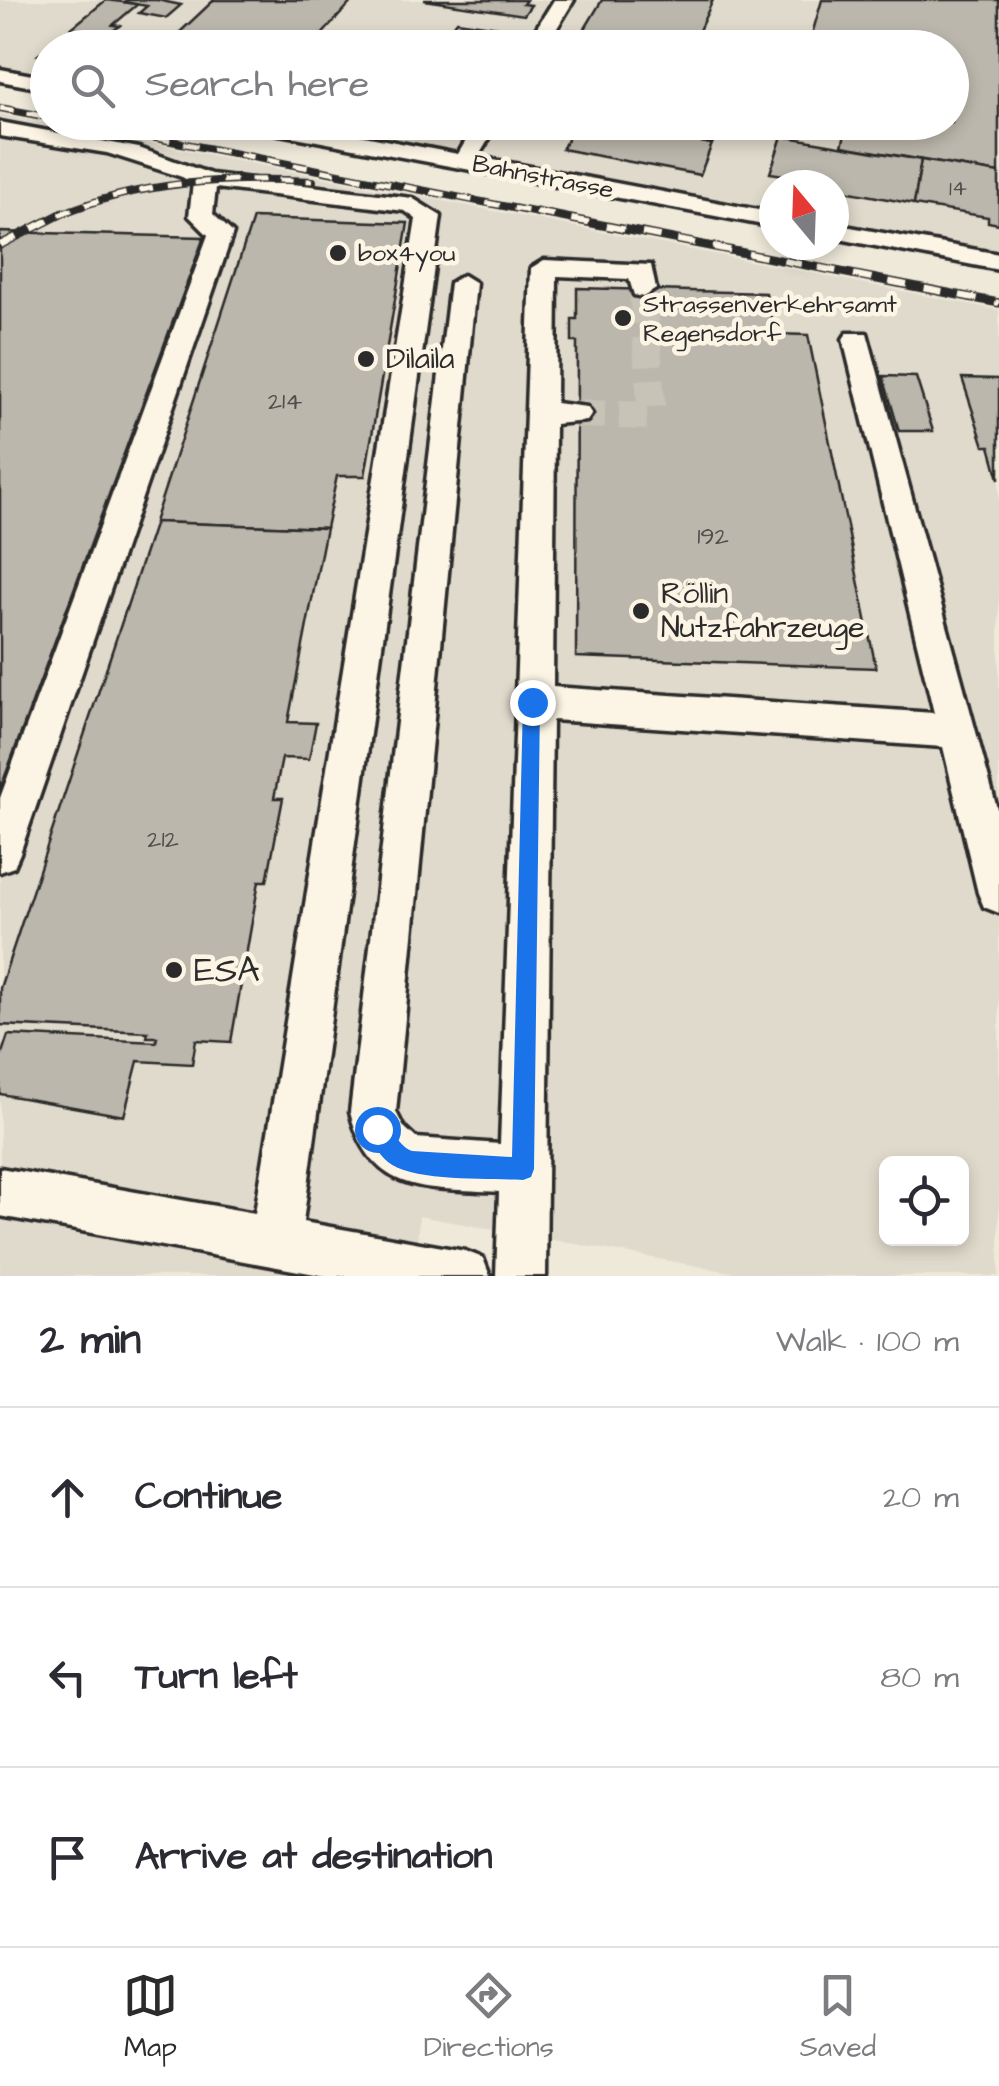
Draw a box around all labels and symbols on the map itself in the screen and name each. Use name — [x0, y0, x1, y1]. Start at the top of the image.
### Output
street label: Bahnstrasse — [469, 146, 617, 208]
north arrow — [759, 170, 849, 260]
house number: 14 — [949, 173, 967, 204]
place label: box4you — [358, 236, 455, 272]
marker: box4you — [327, 242, 349, 264]
place label: Strassenverkehrsamt Regensdorf — [643, 287, 897, 352]
marker: Strassenverkehrsamt Regensdorf — [612, 307, 634, 329]
place label: Dilaila — [386, 338, 455, 380]
marker: Dilaila — [355, 348, 377, 370]
house number: 214 — [268, 384, 302, 419]
house number: 192 — [697, 519, 729, 554]
place label: Röllin Nutzfahrzeuge — [661, 573, 865, 650]
marker: Röllin Nutzfahrzeuge — [630, 600, 652, 622]
route end — [510, 680, 556, 726]
house number: 212 — [147, 822, 179, 857]
place label: ESA — [194, 946, 260, 995]
marker: ESA — [163, 959, 185, 981]
route start — [355, 1107, 401, 1153]

